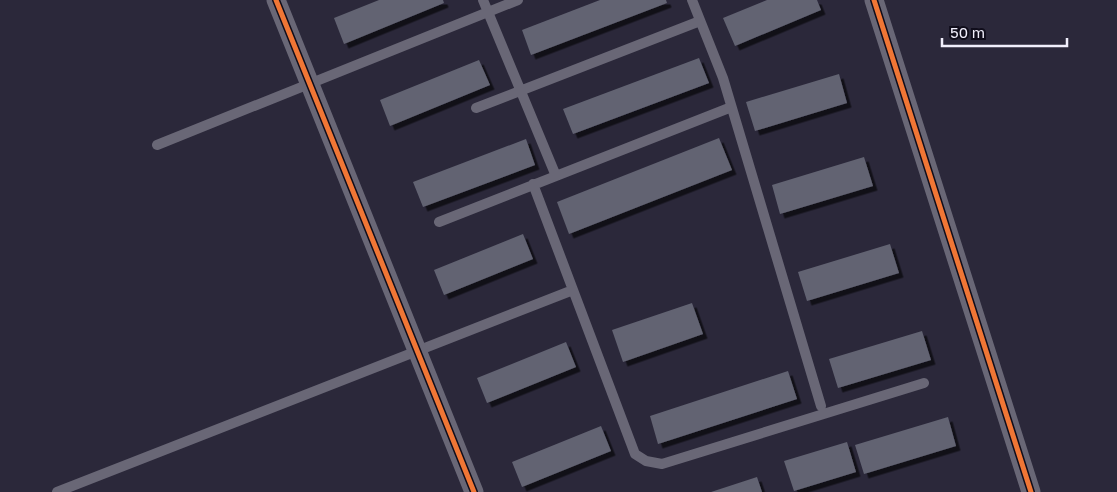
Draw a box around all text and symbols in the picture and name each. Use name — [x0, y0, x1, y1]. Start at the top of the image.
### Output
scale bar — [942, 15, 1067, 47]
text: 50 m — [950, 23, 985, 41]

